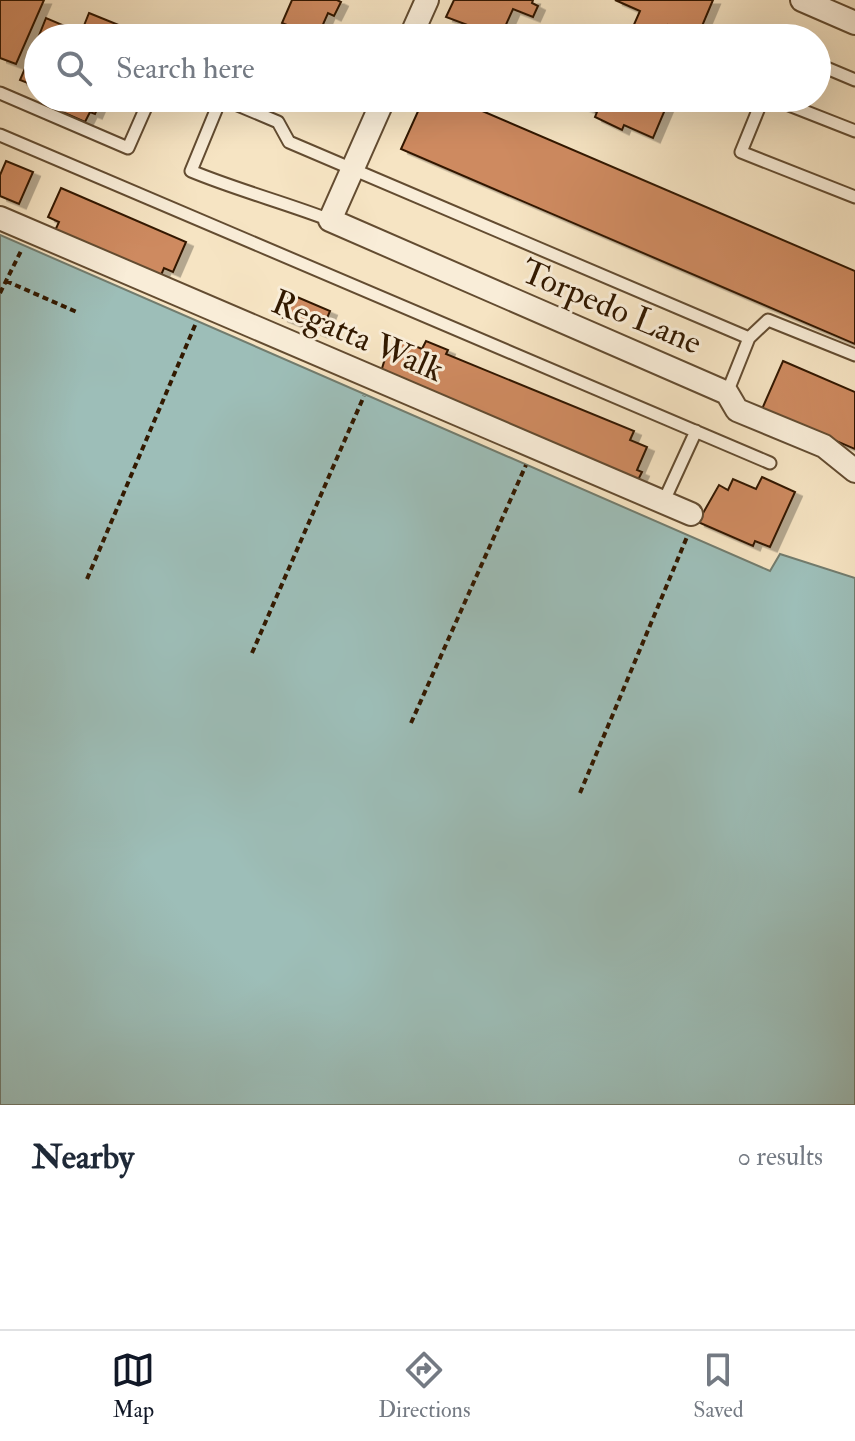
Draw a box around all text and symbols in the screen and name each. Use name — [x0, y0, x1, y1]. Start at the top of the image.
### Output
search box — [24, 24, 831, 112]
icon: search — [52, 46, 96, 90]
text: Search here — [116, 50, 255, 87]
street label: Torpedo Lane — [515, 250, 708, 365]
street label: Regatta Walk — [265, 281, 450, 392]
text: Nearby — [32, 1136, 134, 1179]
text: 0 results — [738, 1141, 823, 1173]
tab: Map — [111, 1348, 155, 1424]
tab: Directions — [378, 1348, 471, 1424]
tab: Saved — [693, 1348, 744, 1424]

